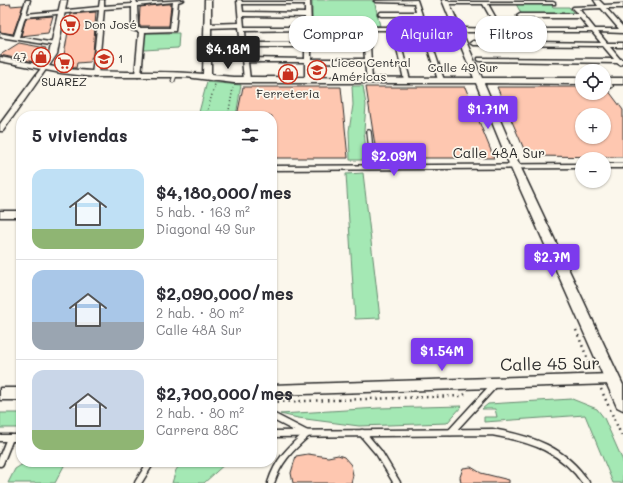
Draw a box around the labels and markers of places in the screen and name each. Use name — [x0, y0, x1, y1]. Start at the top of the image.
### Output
supermarket icon: Don José — [59, 14, 81, 36]
place label: Don José — [84, 16, 137, 32]
pin: $4.18M — [195, 36, 261, 70]
shop icon: 47 — [30, 46, 52, 68]
place label: 47 — [13, 48, 27, 64]
school or university icon: 1 — [93, 48, 115, 70]
place label: 1 — [118, 50, 123, 66]
supermarket icon: SUAREZ — [53, 52, 75, 74]
place label: Liceo Central Américas — [331, 54, 411, 84]
school or university icon: Liceo Central Américas — [306, 59, 328, 81]
shop icon: Ferreteria — [277, 63, 299, 85]
place label: SUAREZ — [41, 73, 87, 89]
place label: Ferreteria — [256, 85, 320, 101]
pin: $1.71M — [455, 96, 521, 130]
pin: $2.09M — [361, 143, 427, 177]
pin: $2.7M — [524, 244, 580, 278]
pin: $1.54M — [409, 338, 475, 372]

